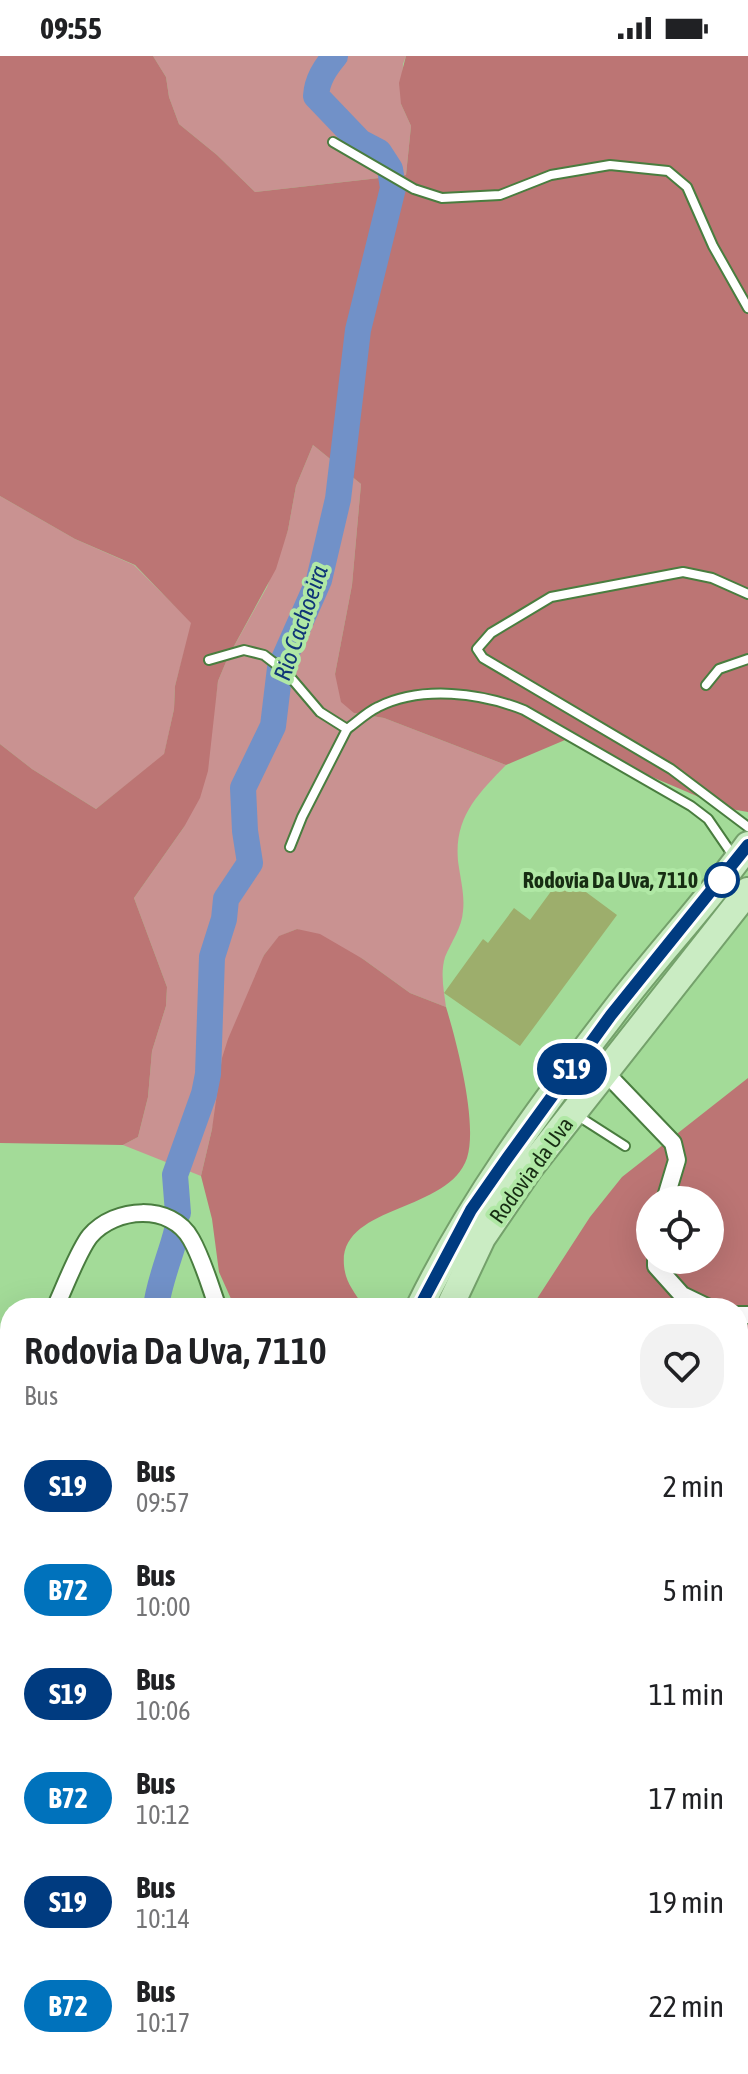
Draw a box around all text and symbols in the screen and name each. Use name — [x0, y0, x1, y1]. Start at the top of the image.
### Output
text: 09:55 — [40, 11, 102, 45]
water label: Rio Cachoeira — [268, 562, 333, 684]
marker: Rodovia Da Uva, 7110 — [705, 863, 739, 897]
place label: Rodovia Da Uva, 7110 — [523, 867, 698, 893]
line badge: S19 — [526, 1043, 618, 1095]
text: S19 — [553, 1053, 591, 1085]
street label: Rodovia da Uva — [484, 1112, 578, 1228]
map controls — [636, 1186, 724, 1274]
button: locate — [636, 1186, 724, 1274]
button: heart — [640, 1324, 724, 1408]
text: Rodovia Da Uva, 7110 — [24, 1329, 327, 1372]
text: Bus — [24, 1381, 58, 1411]
text: Bus — [136, 1454, 175, 1488]
text: 2 min — [663, 1469, 724, 1503]
text: S19 — [49, 1470, 87, 1502]
text: 09:57 — [136, 1488, 190, 1518]
text: Bus — [136, 1558, 175, 1592]
text: 5 min — [663, 1573, 724, 1607]
text: B72 — [48, 1574, 88, 1606]
text: 10:00 — [136, 1592, 191, 1622]
text: Bus — [136, 1662, 175, 1696]
text: 11 min — [649, 1677, 724, 1711]
text: S19 — [49, 1678, 87, 1710]
text: 10:06 — [136, 1696, 191, 1726]
text: Bus — [136, 1766, 175, 1800]
text: 17 min — [649, 1781, 724, 1815]
text: B72 — [48, 1782, 88, 1814]
text: 10:12 — [136, 1800, 190, 1830]
text: Bus — [136, 1870, 175, 1904]
text: 19 min — [649, 1885, 724, 1919]
text: S19 — [49, 1886, 87, 1918]
text: 10:14 — [136, 1904, 190, 1934]
text: Bus — [136, 1974, 175, 2008]
text: 22 min — [649, 1989, 724, 2023]
text: B72 — [48, 1990, 88, 2022]
text: 10:17 — [136, 2008, 190, 2038]

